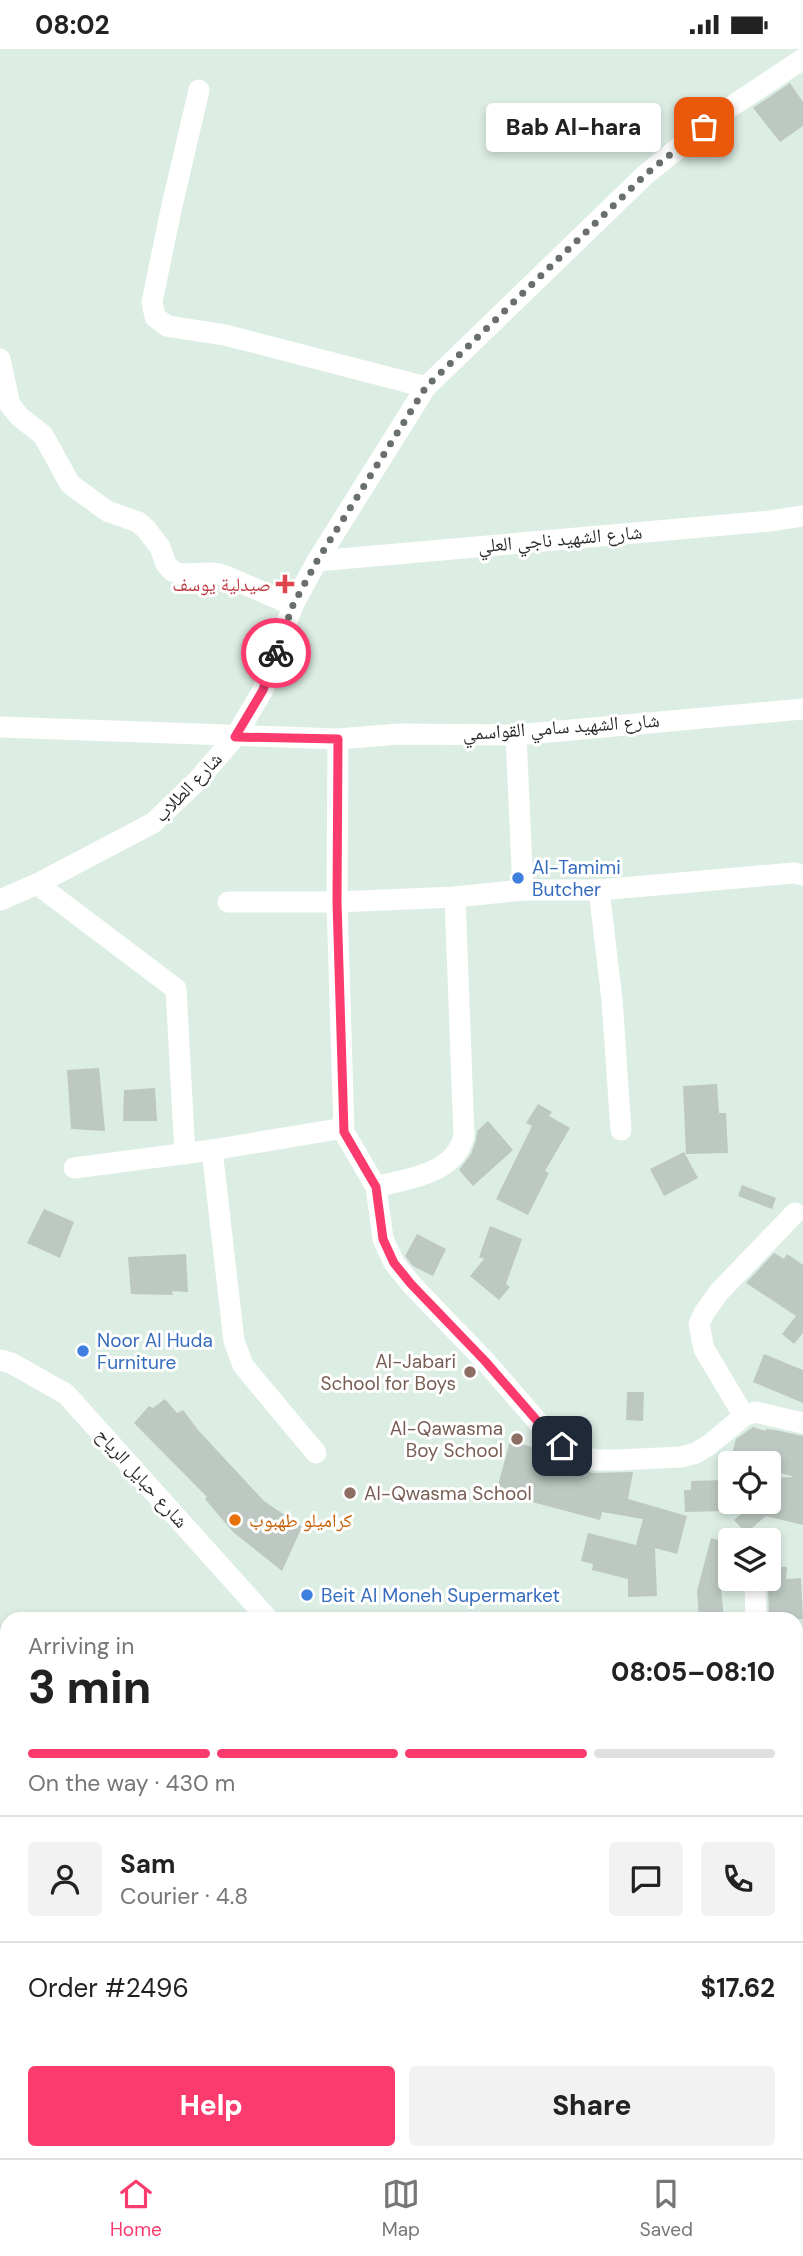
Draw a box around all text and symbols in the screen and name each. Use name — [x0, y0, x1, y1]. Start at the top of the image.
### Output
text: 08:02 — [35, 8, 110, 42]
pin — [674, 97, 734, 157]
callout: Bab Al-hara — [487, 103, 662, 151]
icon: bag — [685, 108, 723, 146]
text: Bab Al-hara — [506, 112, 641, 142]
street label: شارع الشهيد ناجي العلي — [477, 519, 643, 561]
place label: صيدلية يوسف — [172, 572, 271, 597]
marker: صيدلية يوسف — [277, 576, 293, 592]
courier — [241, 618, 311, 688]
icon: bike — [257, 634, 295, 672]
street label: شارع الشهيد سامي القواسمي — [462, 708, 660, 749]
street label: شارع الطلاب — [148, 747, 228, 827]
place label: Al-Tamimi Butcher — [532, 855, 621, 902]
marker: Al-Tamimi Butcher — [510, 870, 526, 886]
place label: Noor Al Huda Furniture — [97, 1328, 213, 1375]
marker: Noor Al Huda Furniture — [75, 1343, 91, 1359]
place label: Al-Jabari School for Boys — [320, 1349, 456, 1396]
marker: Al-Jabari School for Boys — [462, 1364, 478, 1380]
place label: Al-Qawasma Boy School — [390, 1416, 503, 1463]
pin — [532, 1416, 592, 1476]
street label: شارع حبايل الرياح — [91, 1423, 193, 1533]
icon: home — [543, 1427, 581, 1465]
marker: Al-Qawasma Boy School — [509, 1431, 525, 1447]
map controls — [718, 1451, 781, 1591]
button: locate — [718, 1451, 781, 1514]
place label: Al-Qwasma School — [364, 1481, 532, 1506]
marker: Al-Qwasma School — [342, 1485, 358, 1501]
place label: كراميلو طهبوب — [249, 1508, 352, 1533]
marker: كراميلو طهبوب — [227, 1512, 243, 1528]
button: layers — [718, 1528, 781, 1591]
place label: Beit Al Moneh Supermarket — [321, 1583, 560, 1608]
marker: Beit Al Moneh Supermarket — [299, 1587, 315, 1603]
text: Arriving in — [28, 1631, 134, 1661]
text: 08:05–08:10 — [611, 1655, 775, 1689]
text: 3 min — [28, 1657, 151, 1717]
text: On the way · 430 m — [28, 1768, 235, 1798]
button: person — [28, 1842, 102, 1916]
button: chat — [609, 1842, 683, 1916]
button: phone — [701, 1842, 775, 1916]
text: Sam — [120, 1847, 175, 1881]
text: Courier · 4.8 — [120, 1881, 248, 1911]
text: Order #2496 — [28, 1971, 189, 2005]
text: $17.62 — [700, 1971, 775, 2005]
button: Help — [28, 2066, 395, 2146]
button: Share — [409, 2066, 775, 2146]
tab: Home — [110, 2175, 162, 2242]
tab: Map — [382, 2175, 420, 2242]
tab: Saved — [640, 2175, 693, 2242]

